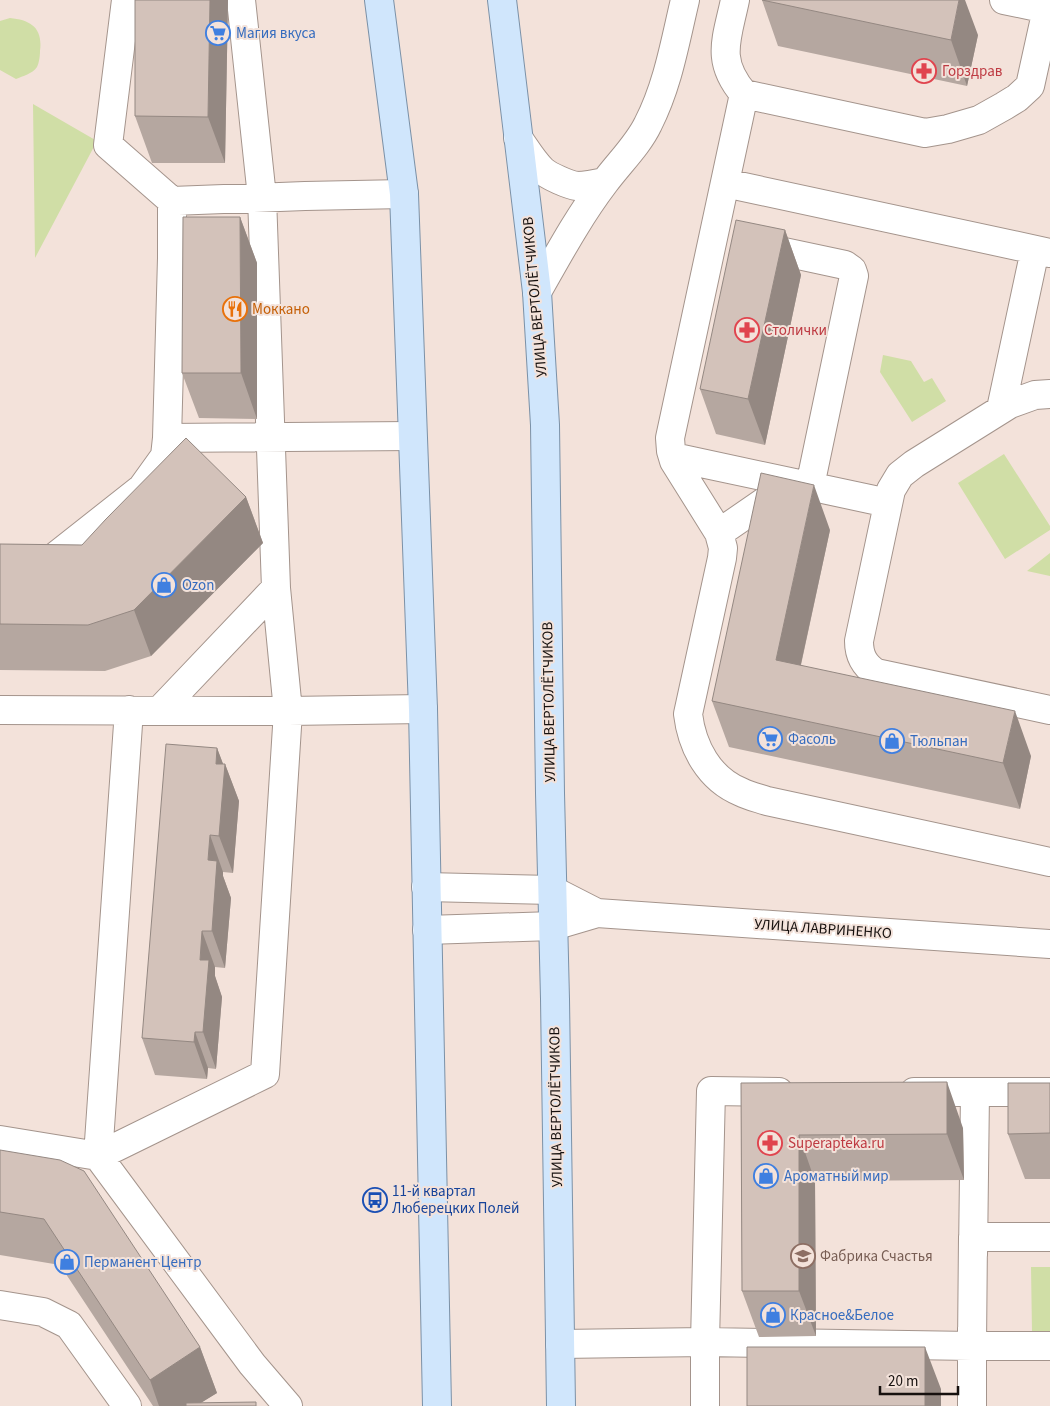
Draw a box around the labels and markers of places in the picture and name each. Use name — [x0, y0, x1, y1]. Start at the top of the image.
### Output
supermarket icon: Магия вкуса — [205, 20, 231, 46]
place label: Магия вкуса — [236, 23, 316, 44]
pharmacy icon: Горздрав — [911, 58, 937, 84]
place label: Горздрав — [942, 61, 1003, 82]
restaurant icon: Моккано — [222, 296, 248, 322]
place label: Моккано — [252, 299, 310, 320]
pharmacy icon: Столички — [734, 317, 760, 343]
place label: Столички — [764, 320, 827, 341]
shop icon: Ozon — [151, 572, 177, 598]
place label: Ozon — [182, 575, 214, 596]
supermarket icon: Фасоль — [757, 726, 783, 752]
shop icon: Тюльпан — [879, 728, 905, 754]
place label: Фасоль — [788, 729, 836, 750]
place label: Тюльпан — [910, 731, 968, 752]
pharmacy icon: Superapteka.ru — [757, 1130, 783, 1156]
place label: Superapteka.ru — [788, 1133, 885, 1154]
shop icon: Ароматный мир — [753, 1163, 779, 1189]
place label: Ароматный мир — [784, 1166, 889, 1187]
place label: 11-й квартал Люберецких Полей — [392, 1181, 520, 1219]
bus stop icon: 11-й квартал Люберецких Полей — [362, 1187, 388, 1213]
school or university icon: Фабрика Счастья — [790, 1243, 816, 1269]
place label: Фабрика Счастья — [820, 1246, 933, 1267]
shop icon: Перманент Центр — [54, 1249, 80, 1275]
place label: Перманент Центр — [84, 1252, 202, 1273]
shop icon: Красное&Белое — [760, 1302, 786, 1328]
place label: Красное&Белое — [790, 1305, 894, 1326]

